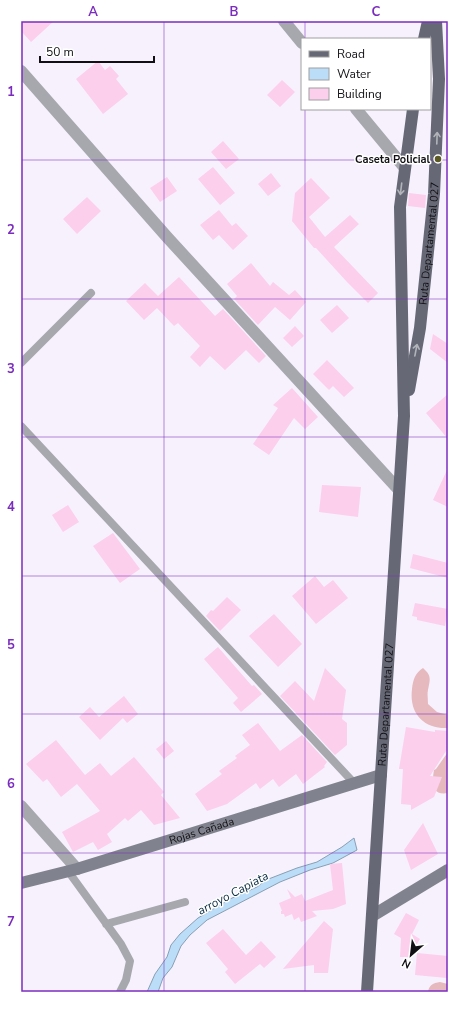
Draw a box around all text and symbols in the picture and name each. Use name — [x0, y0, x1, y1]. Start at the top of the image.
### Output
text: A — [88, 3, 98, 21]
text: B — [230, 3, 239, 21]
text: C — [372, 3, 381, 21]
scale bar — [40, 38, 154, 64]
legend — [301, 38, 431, 110]
text: 50 m — [46, 44, 74, 60]
text: Road — [337, 46, 365, 62]
text: Water — [337, 66, 371, 82]
text: 1 — [7, 83, 15, 101]
text: Building — [337, 86, 382, 102]
one-way arrow — [433, 132, 440, 145]
place label: Caseta Policial — [355, 152, 430, 167]
marker: Caseta Policial — [433, 154, 443, 164]
one-way arrow — [397, 182, 405, 195]
street label: Ruta Departamental 027 — [415, 182, 443, 306]
text: 2 — [7, 221, 15, 239]
one-way arrow — [412, 344, 420, 357]
text: 3 — [7, 360, 15, 378]
text: 4 — [7, 498, 15, 516]
text: 5 — [7, 636, 15, 654]
street label: Ruta Departamental 027 — [375, 643, 397, 767]
text: 6 — [7, 775, 15, 793]
street label: Rojas Cañada — [167, 814, 236, 848]
water label: arroyo Capiata — [195, 868, 271, 918]
text: 7 — [7, 913, 15, 931]
north arrow — [391, 935, 431, 975]
text: N — [399, 955, 414, 972]

